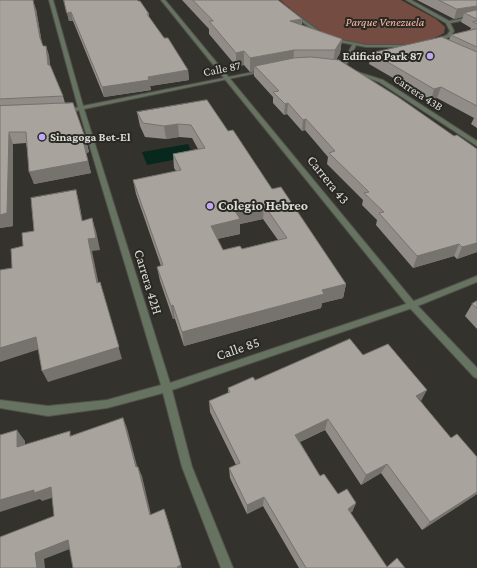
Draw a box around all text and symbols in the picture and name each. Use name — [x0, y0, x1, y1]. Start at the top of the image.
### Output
park label: Parque Venezuela — [346, 15, 424, 29]
place label: Edificio Park 87 — [343, 49, 422, 63]
marker: Edificio Park 87 — [425, 51, 435, 61]
street label: Calle 87 — [202, 58, 242, 80]
street label: Carrera 43B — [391, 72, 445, 114]
place label: Sinagoga Bet-El — [50, 130, 130, 144]
marker: Sinagoga Bet-El — [37, 132, 47, 142]
street label: Carrera 43 — [303, 152, 353, 208]
place label: Colegio Hebreo — [218, 198, 308, 214]
marker: Colegio Hebreo — [205, 201, 215, 211]
street label: Carrera 42H — [130, 247, 166, 317]
street label: Calle 85 — [214, 334, 262, 364]

